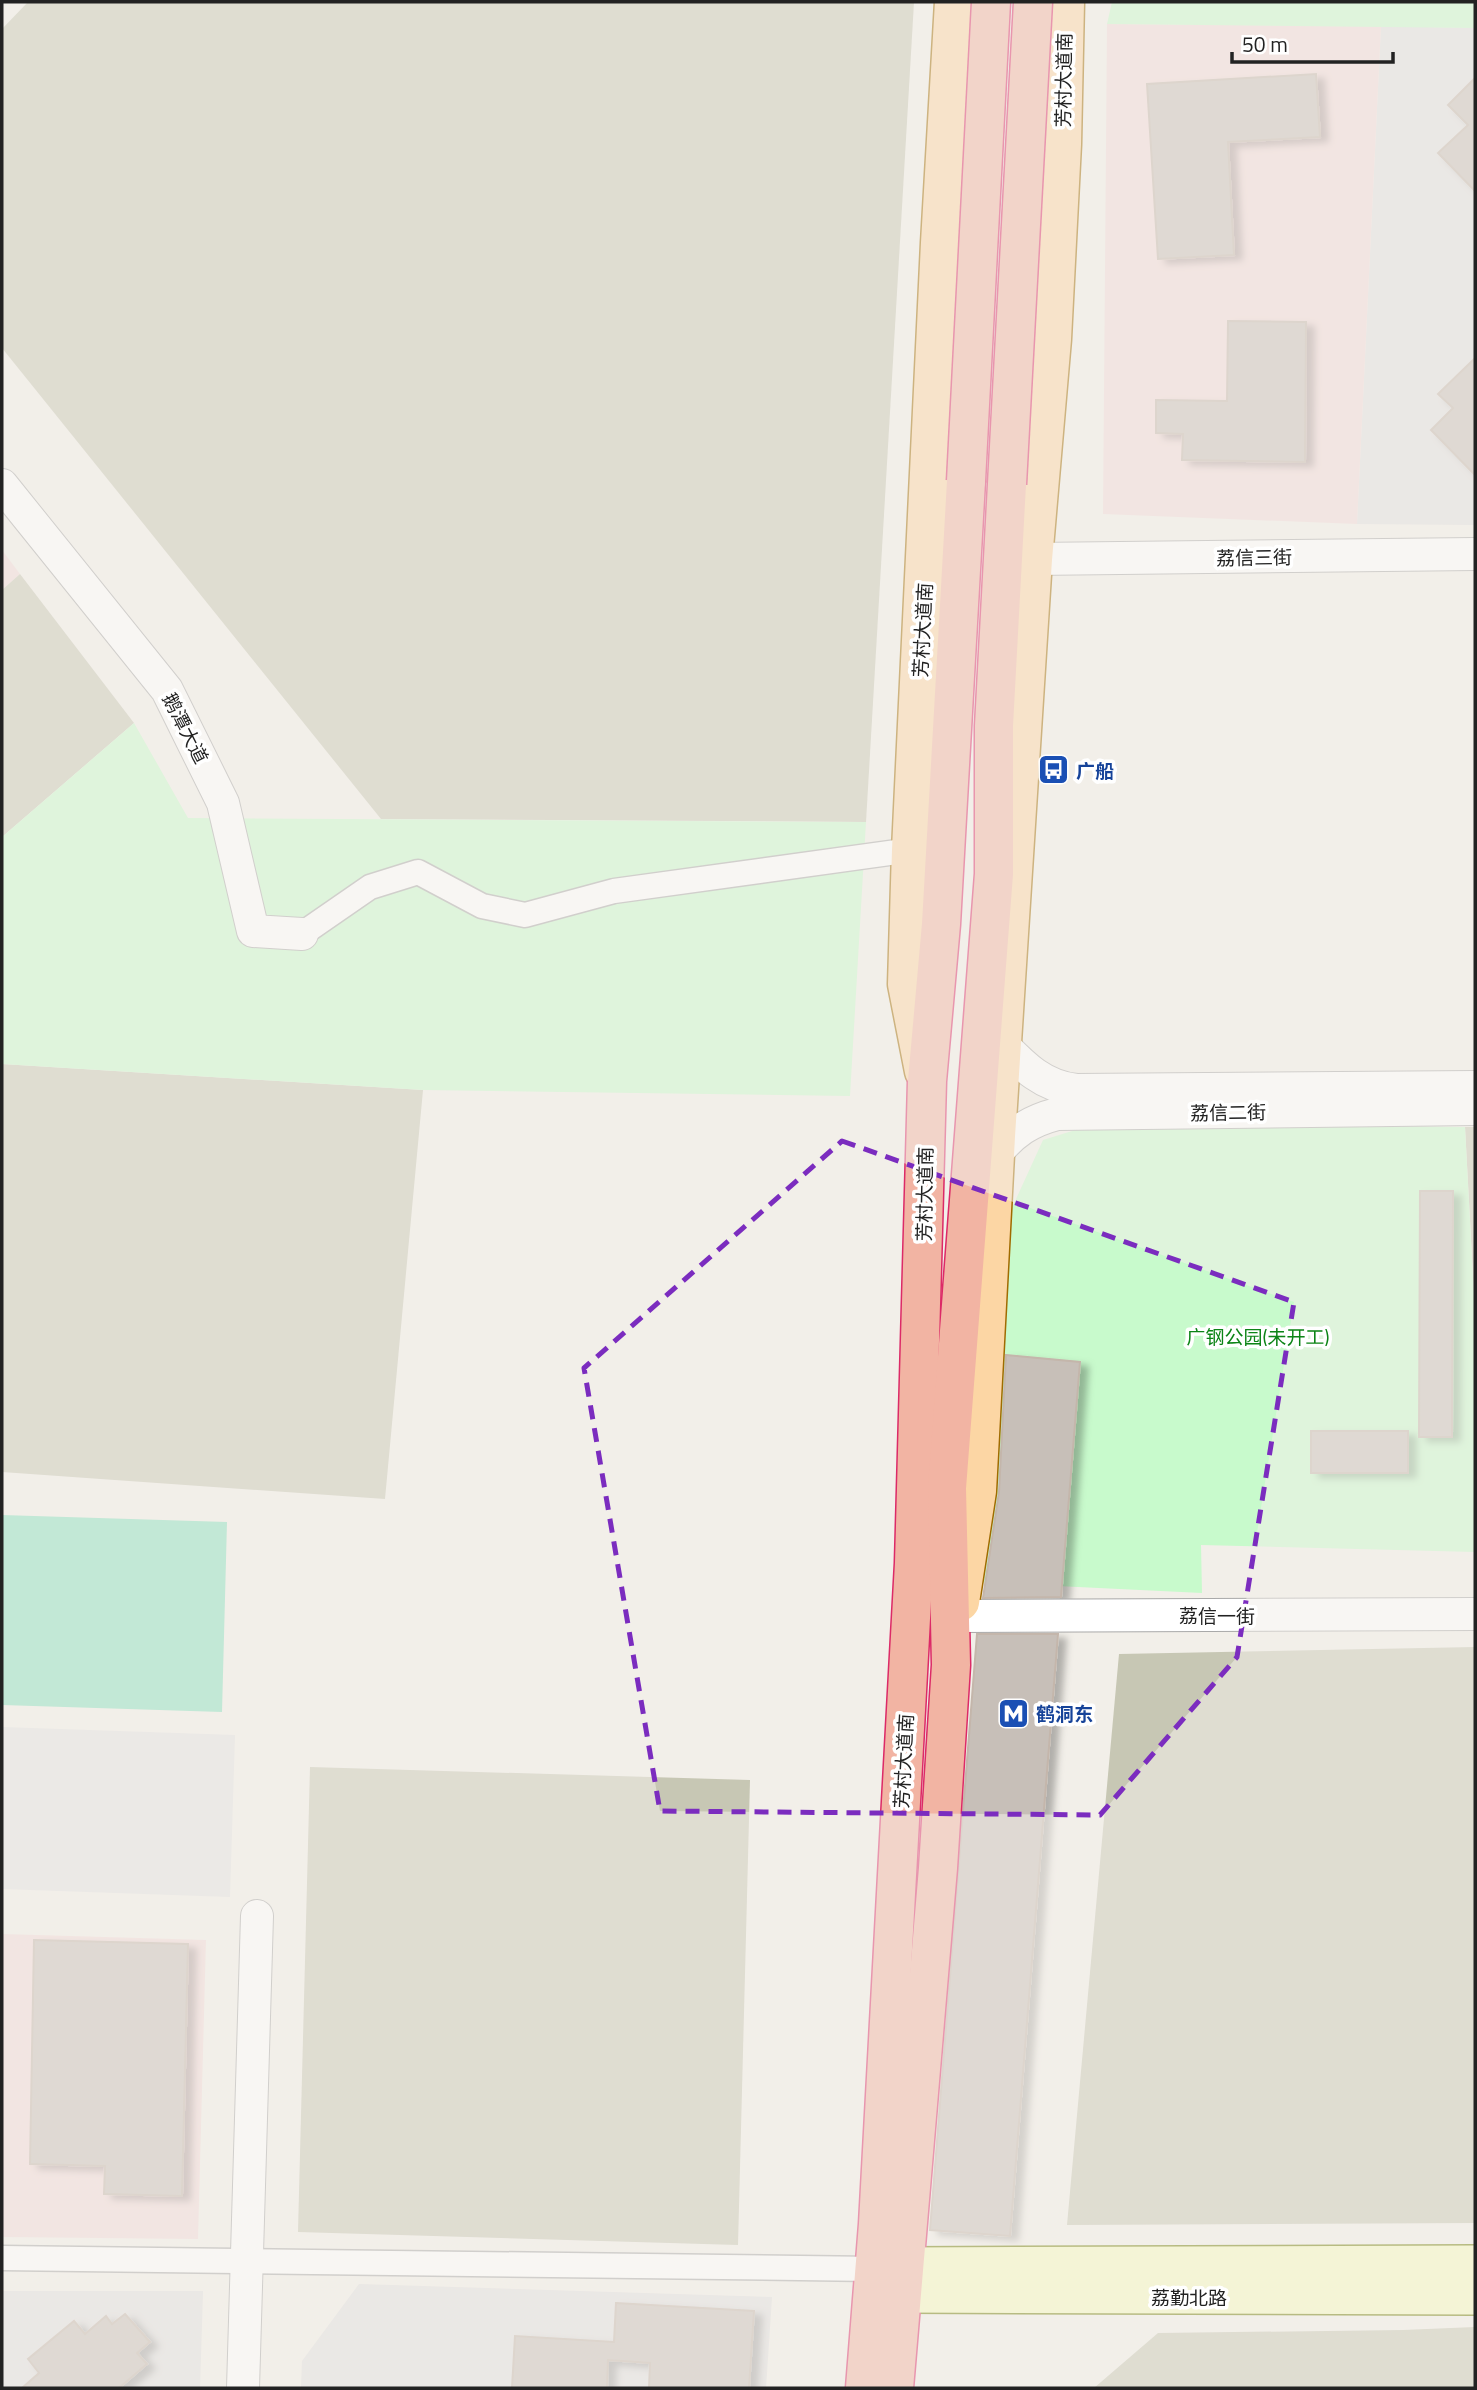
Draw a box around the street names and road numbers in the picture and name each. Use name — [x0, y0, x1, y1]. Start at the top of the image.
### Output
street label: 芳村大道南 — [1048, 32, 1078, 128]
street label: 荔信三街 — [1216, 542, 1292, 572]
street label: 芳村大道南 — [905, 582, 939, 678]
street label: 鹅潭大道 — [156, 688, 216, 768]
street label: 荔信二街 — [1190, 1097, 1266, 1127]
street label: 芳村大道南 — [909, 1146, 939, 1242]
street label: 荔信一街 — [1179, 1601, 1255, 1630]
street label: 芳村大道南 — [886, 1713, 920, 1809]
street label: 荔勤北路 — [1151, 2283, 1227, 2312]

